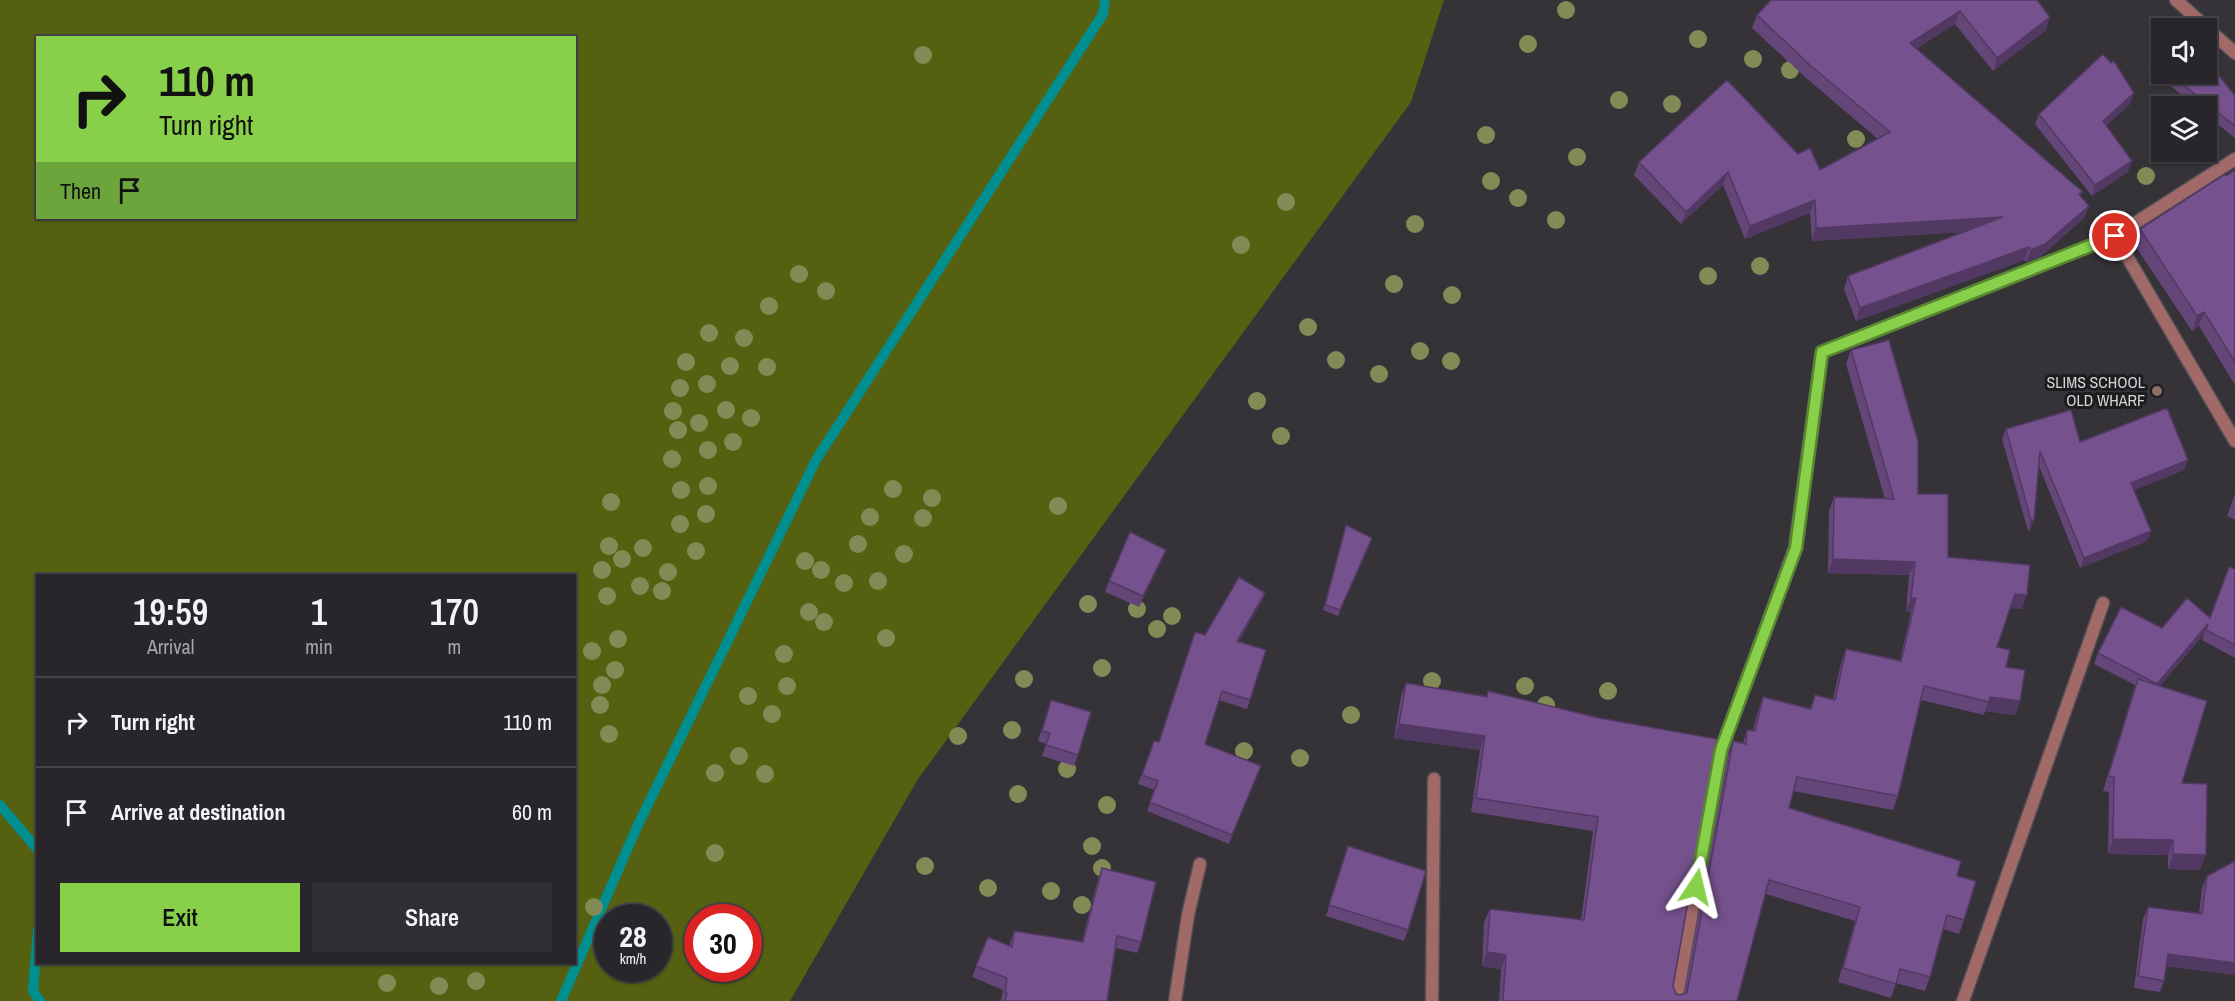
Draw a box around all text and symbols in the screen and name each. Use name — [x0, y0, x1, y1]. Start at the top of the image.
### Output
map controls — [2151, 18, 2217, 162]
button: sound — [2151, 18, 2217, 84]
text: 110 m — [159, 53, 255, 109]
icon: right — [60, 60, 138, 138]
button: layers — [2151, 96, 2217, 162]
text: Turn right — [159, 107, 253, 143]
icon: arrive — [113, 174, 146, 207]
text: Then — [60, 176, 101, 206]
pin — [2089, 210, 2140, 261]
icon: arrive — [2098, 219, 2131, 252]
place label: SLIMS SCHOOL OLD WHARF — [2047, 371, 2146, 411]
marker: SLIMS SCHOOL OLD WHARF — [2150, 384, 2164, 398]
text: 19:59 — [133, 588, 208, 636]
text: 1 — [311, 588, 327, 636]
text: 170 — [430, 588, 479, 636]
text: Arrival — [147, 633, 194, 660]
text: min — [305, 633, 333, 660]
text: m — [447, 633, 461, 660]
icon: right — [60, 706, 93, 739]
text: Turn right — [111, 707, 195, 737]
text: 110 m — [503, 707, 552, 737]
icon: arrive — [60, 796, 93, 829]
text: Arrive at destination — [111, 797, 285, 827]
text: 60 m — [512, 797, 552, 827]
position arrow — [1664, 855, 1728, 919]
button: Exit — [60, 883, 300, 952]
button: Share — [312, 883, 552, 952]
speed limit sign: 30 — [684, 904, 762, 982]
text: 28 — [619, 916, 647, 956]
text: km/h — [620, 948, 646, 969]

